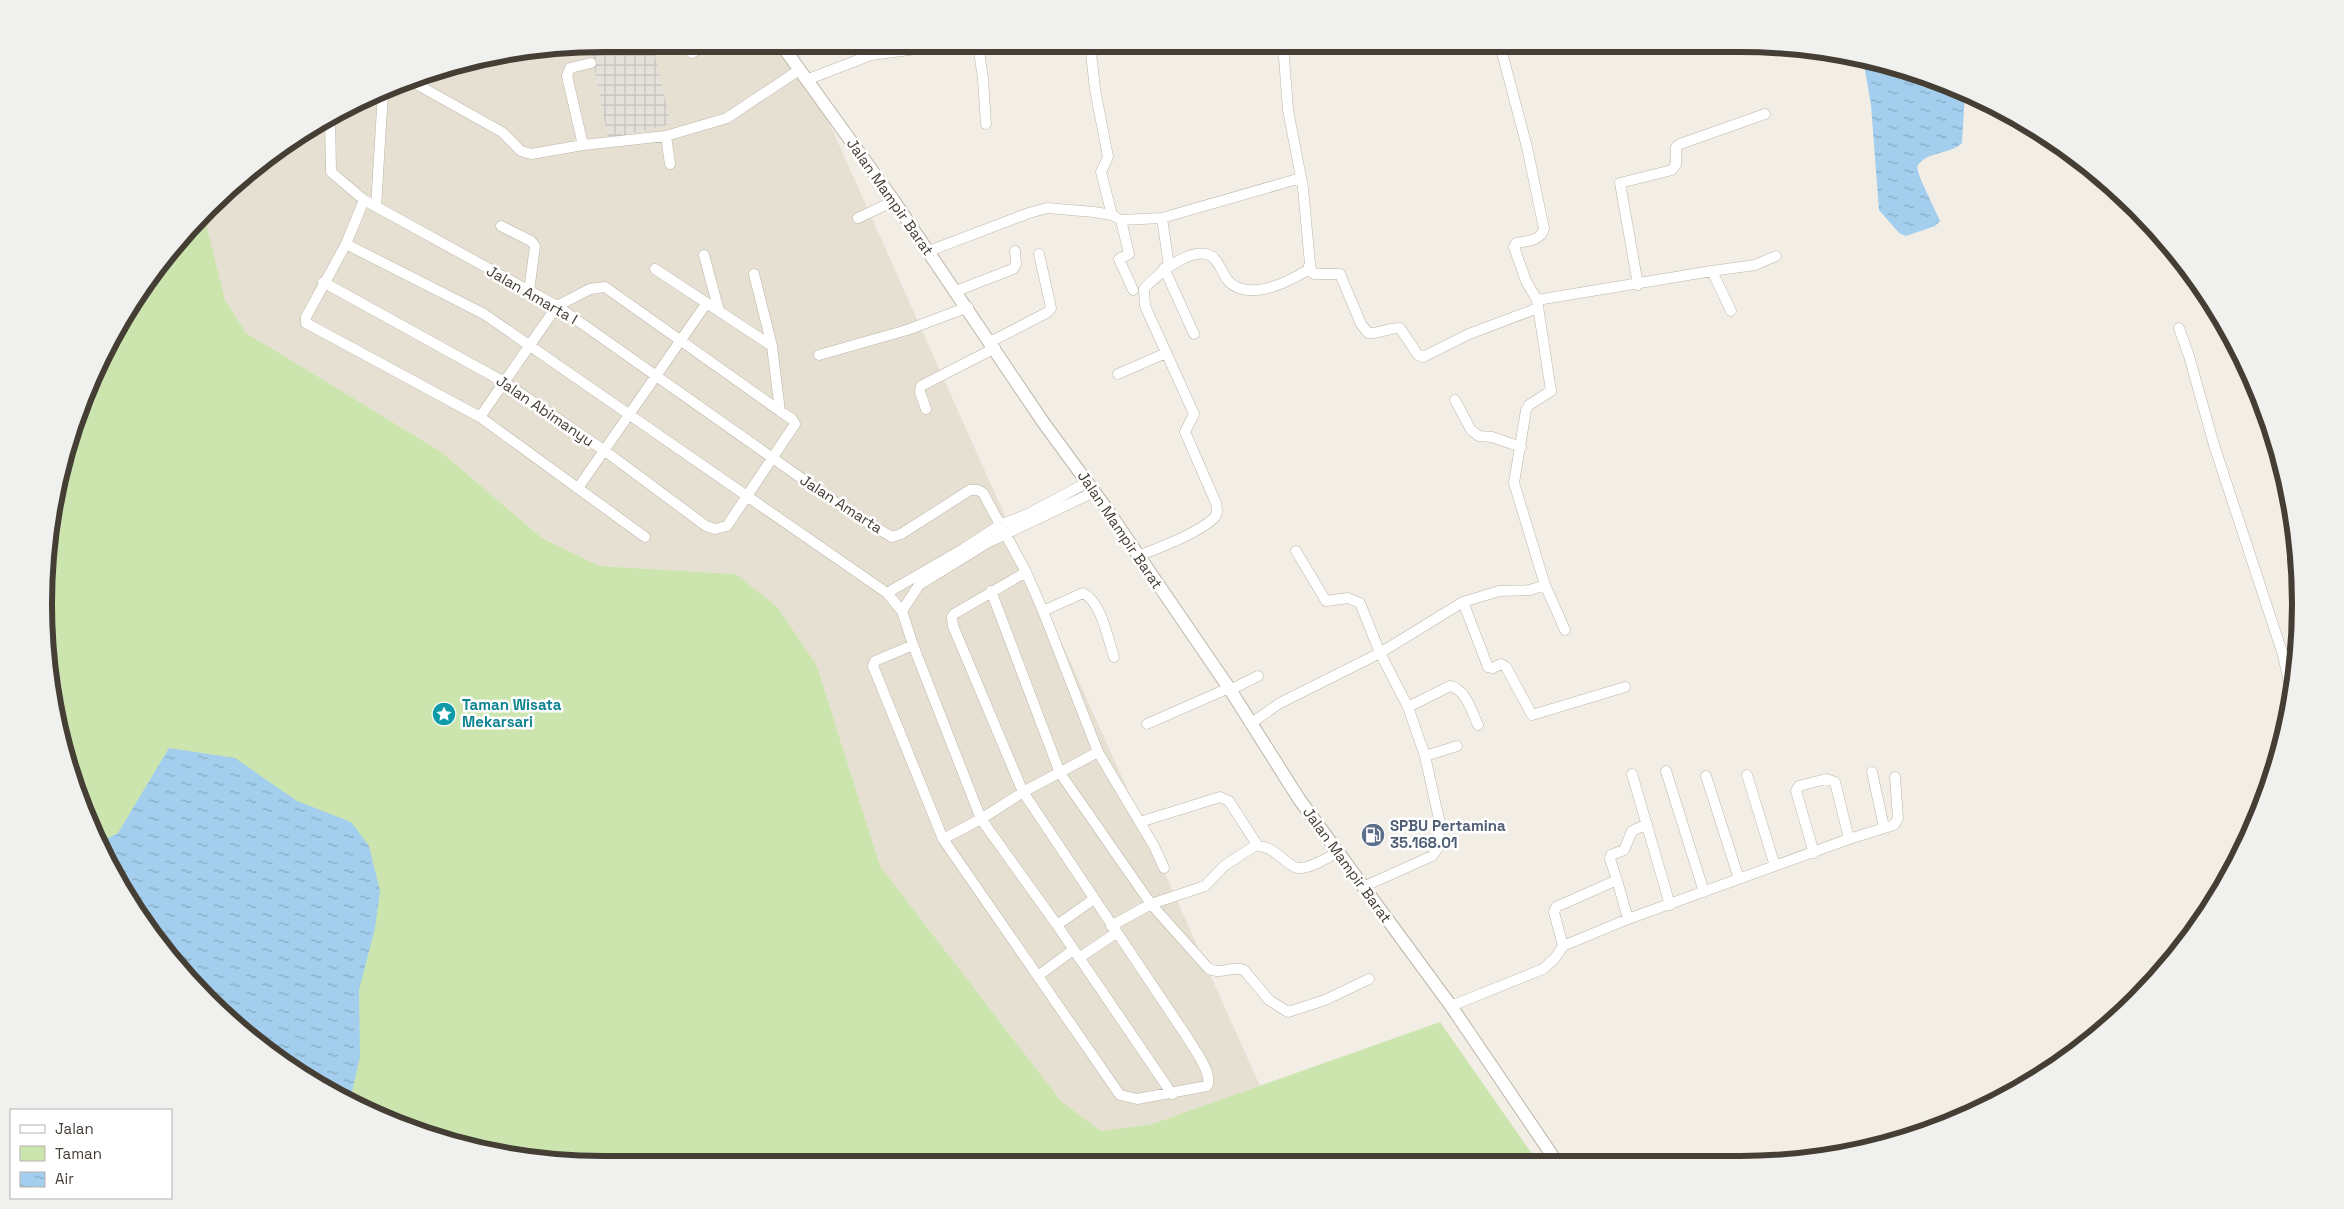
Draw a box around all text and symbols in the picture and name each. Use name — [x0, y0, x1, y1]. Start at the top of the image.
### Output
street label: Jalan Mampir Barat — [843, 134, 938, 259]
street label: Jalan Amarta I — [483, 261, 581, 328]
street label: Jalan Abimanyu — [493, 371, 598, 450]
street label: Jalan Mampir Barat — [1074, 467, 1167, 593]
street label: Jalan Amarta — [797, 470, 886, 537]
place label: Taman Wisata Mekarsari — [462, 695, 562, 731]
place icon: Taman Wisata Mekarsari — [431, 701, 457, 727]
street label: Jalan Mampir Barat — [1299, 803, 1396, 927]
place label: SPBU Pertamina 35.168.01 — [1390, 816, 1506, 852]
fuel station icon: SPBU Pertamina 35.168.01 — [1360, 822, 1386, 848]
legend — [10, 1109, 172, 1199]
text: Jalan — [55, 1119, 94, 1138]
text: Taman — [55, 1144, 102, 1163]
text: Air — [55, 1169, 74, 1188]

